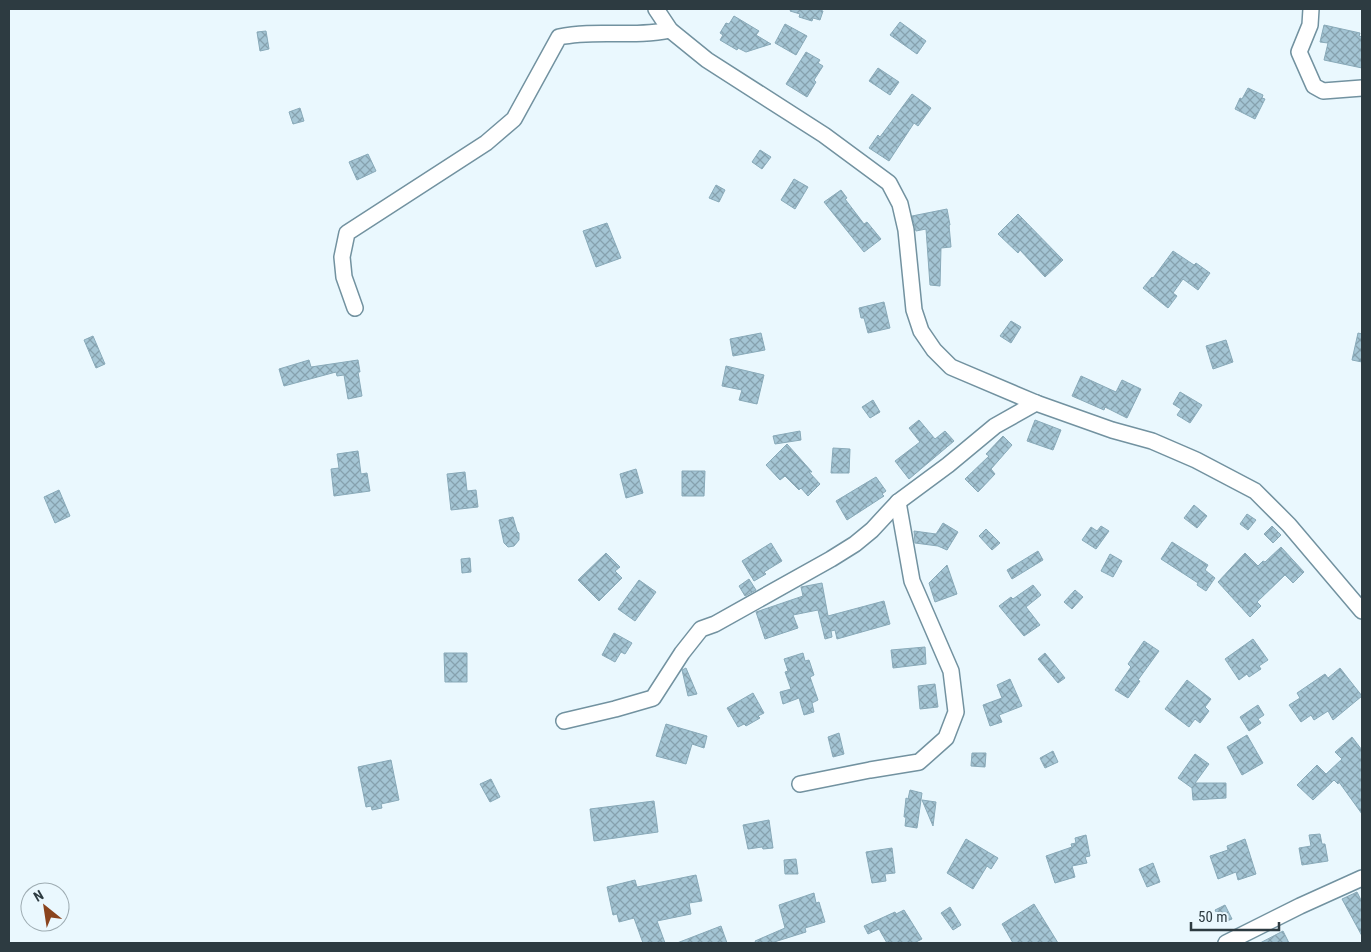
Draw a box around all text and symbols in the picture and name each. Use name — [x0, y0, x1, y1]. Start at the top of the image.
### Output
north arrow — [20, 882, 70, 932]
text: N — [31, 887, 46, 905]
scale bar — [1191, 900, 1278, 932]
text: 50 m — [1198, 908, 1228, 926]

